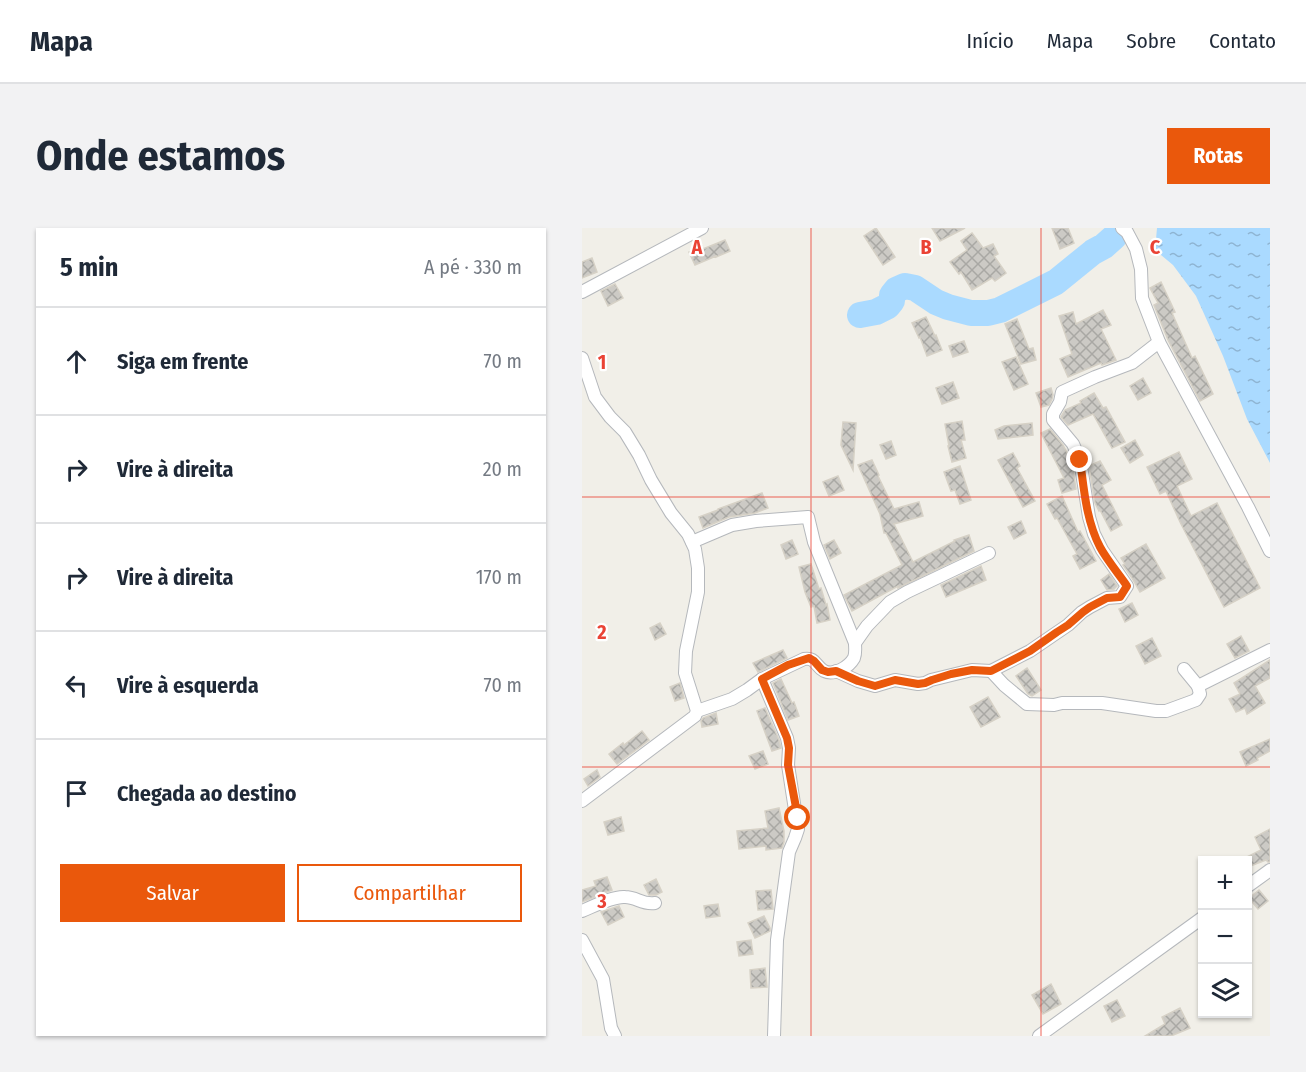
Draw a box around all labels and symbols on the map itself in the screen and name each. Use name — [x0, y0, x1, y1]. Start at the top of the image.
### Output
text: A — [691, 235, 704, 259]
text: B — [920, 235, 932, 259]
text: C — [1150, 235, 1161, 259]
text: 1 — [598, 350, 606, 374]
route end — [1066, 446, 1092, 472]
text: 2 — [596, 620, 607, 644]
route start — [784, 804, 810, 830]
text: 3 — [596, 889, 607, 913]

